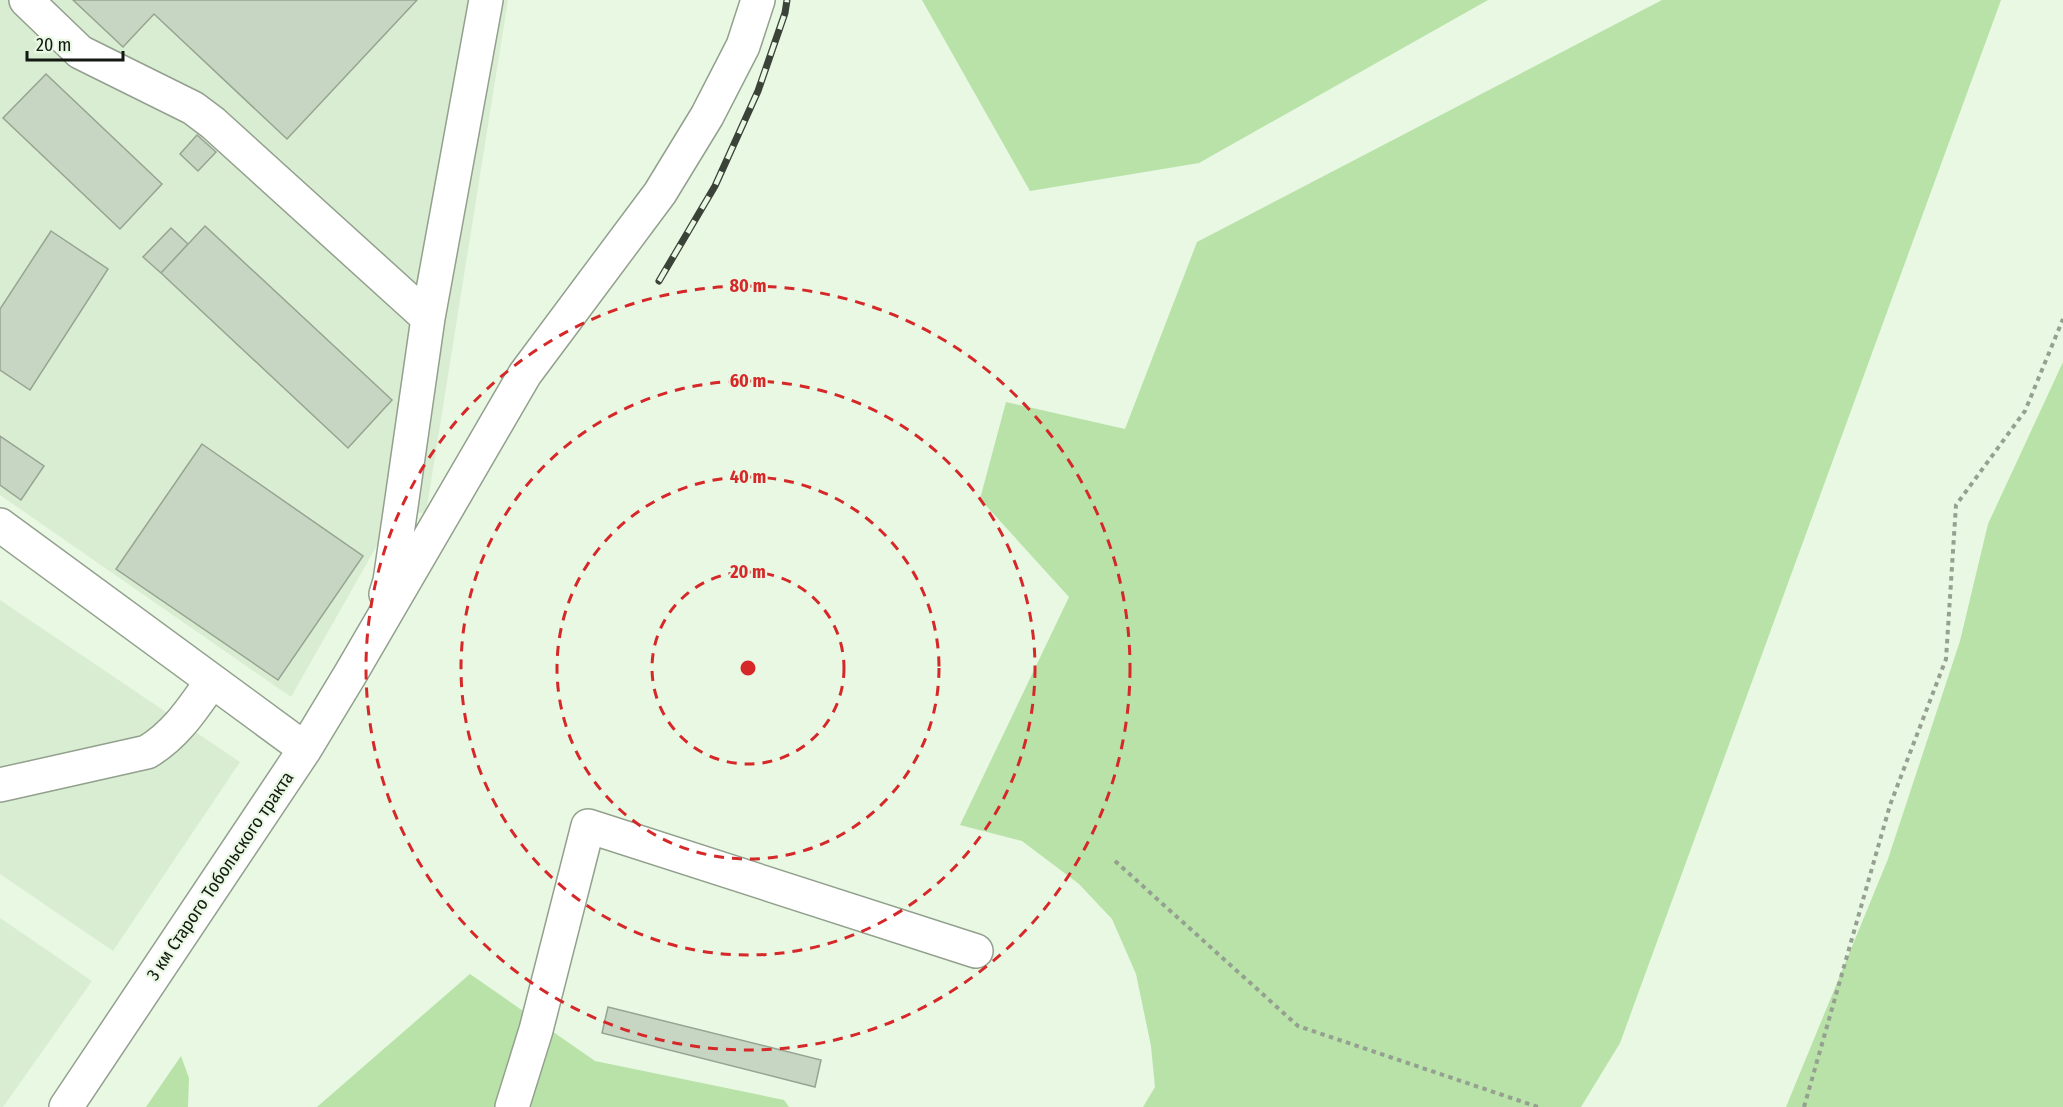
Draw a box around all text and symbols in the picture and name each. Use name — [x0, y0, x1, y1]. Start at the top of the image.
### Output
scale bar — [27, 24, 123, 62]
text: 20 m — [36, 34, 71, 56]
text: 80 m — [730, 275, 766, 297]
text: 60 m — [730, 370, 766, 392]
text: 40 m — [730, 466, 766, 488]
text: 20 m — [729, 561, 766, 583]
centre of rings — [738, 658, 758, 678]
street label: 3 км Старого Тобольского тракта — [142, 767, 298, 985]

